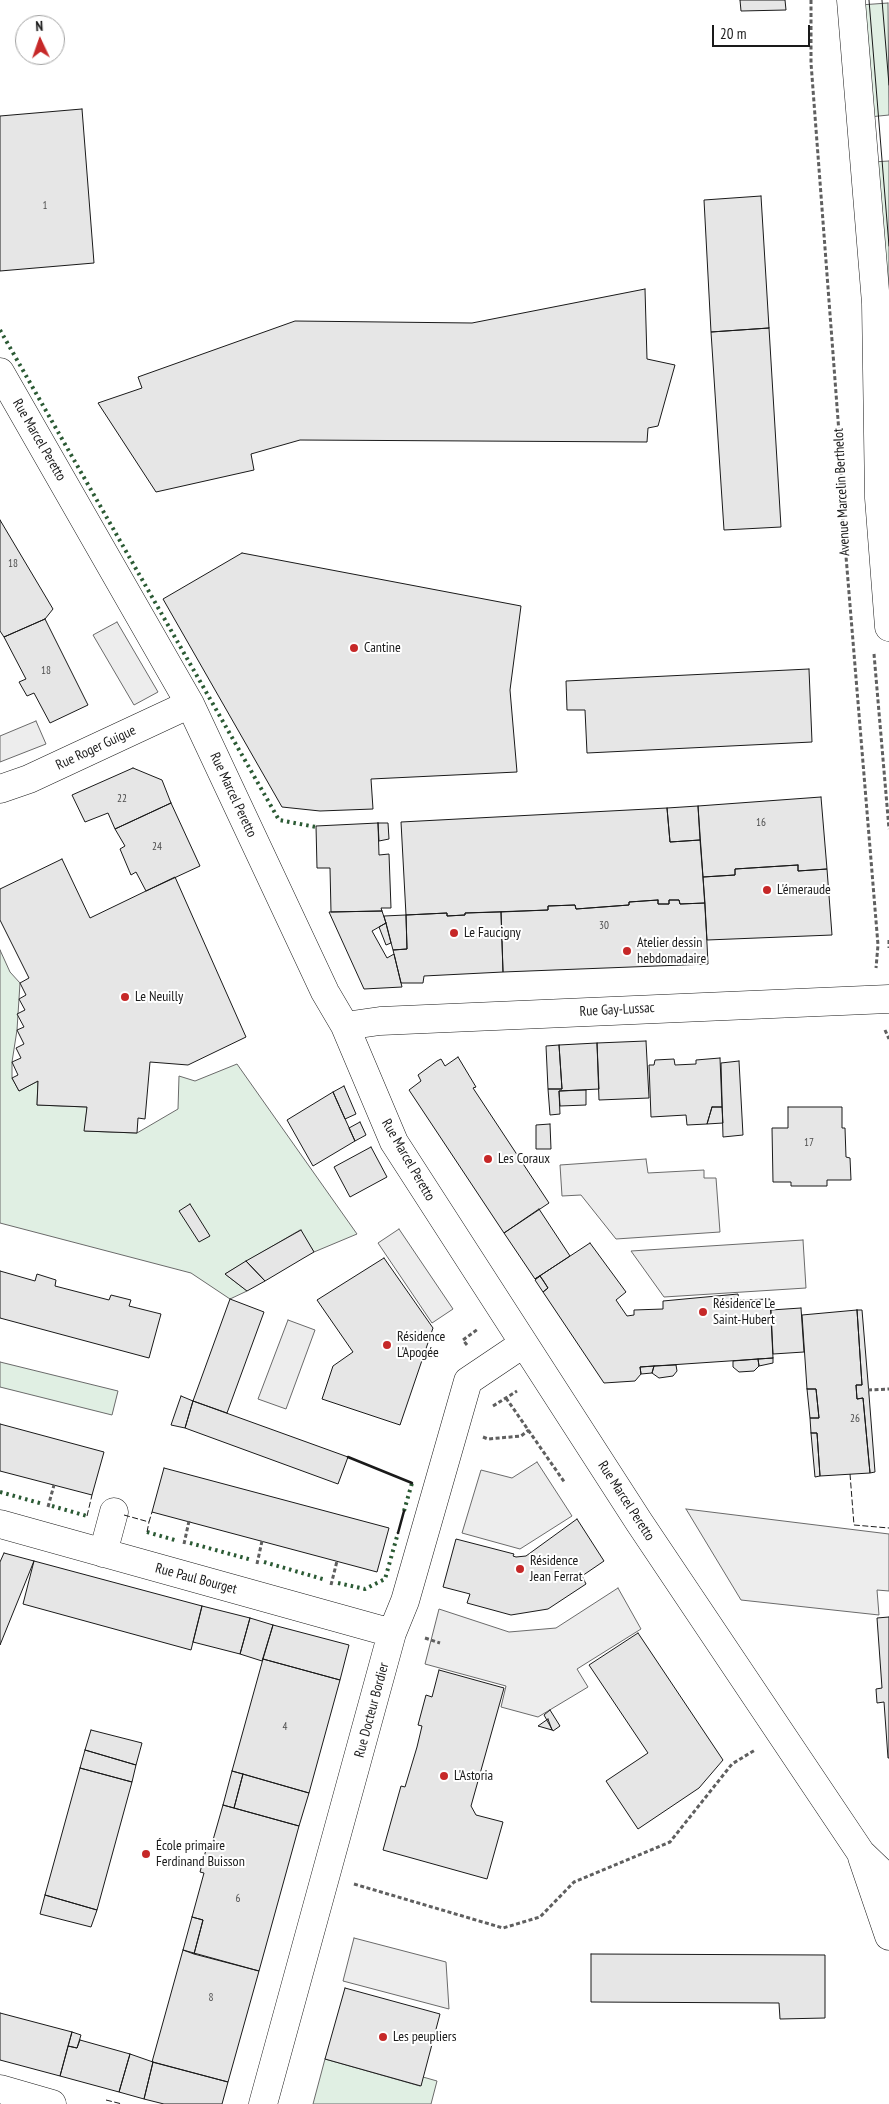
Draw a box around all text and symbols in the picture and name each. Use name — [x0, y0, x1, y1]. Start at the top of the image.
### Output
north arrow — [15, 15, 65, 65]
scale bar — [714, 15, 812, 47]
text: N — [35, 17, 44, 35]
text: 20 m — [720, 24, 746, 43]
house number: 1 — [43, 199, 47, 213]
street label: Rue Marcel Peretto — [9, 396, 69, 484]
street label: Avenue Marcelin Berthelot — [830, 428, 854, 556]
house number: 18 — [8, 557, 18, 571]
place label: Cantine — [364, 640, 401, 656]
marker: Cantine — [348, 642, 360, 654]
house number: 18 — [41, 664, 51, 678]
street label: Rue Roger Guigue — [53, 722, 139, 774]
street label: Rue Marcel Peretto — [206, 750, 260, 840]
house number: 22 — [117, 792, 127, 806]
house number: 16 — [756, 816, 766, 830]
house number: 24 — [152, 840, 162, 854]
place label: L'émeraude — [777, 882, 831, 898]
marker: L'émeraude — [761, 884, 773, 896]
house number: 30 — [599, 919, 609, 933]
place label: Le Faucigny — [464, 925, 521, 941]
marker: Le Faucigny — [448, 927, 460, 939]
place label: Atelier dessin hebdomadaire — [637, 935, 706, 968]
marker: Atelier dessin hebdomadaire — [621, 945, 633, 957]
place label: Le Neuilly — [135, 989, 183, 1005]
marker: Le Neuilly — [119, 991, 131, 1003]
street label: Rue Gay-Lussac — [579, 1000, 655, 1020]
street label: Rue Marcel Peretto — [378, 1116, 438, 1204]
house number: 17 — [804, 1136, 814, 1150]
place label: Les Coraux — [498, 1151, 550, 1167]
marker: Les Coraux — [482, 1153, 494, 1165]
place label: Résidence Le Saint-Hubert — [713, 1296, 775, 1328]
marker: Résidence Le Saint-Hubert — [697, 1306, 709, 1318]
place label: Résidence L'Apogée — [397, 1329, 445, 1361]
marker: Résidence L'Apogée — [381, 1339, 393, 1351]
house number: 26 — [850, 1412, 860, 1426]
street label: Rue Marcel Peretto — [594, 1458, 658, 1544]
place label: Résidence Jean Ferrat — [530, 1553, 583, 1585]
street label: Rue Paul Bourget — [153, 1560, 239, 1598]
marker: Résidence Jean Ferrat — [514, 1563, 526, 1575]
street label: Rue Docteur Bordier — [351, 1661, 393, 1759]
house number: 4 — [283, 1720, 287, 1734]
place label: L'Astoria — [454, 1768, 493, 1784]
marker: L'Astoria — [438, 1770, 450, 1782]
place label: École primaire Ferdinand Buisson — [156, 1838, 245, 1870]
marker: École primaire Ferdinand Buisson — [140, 1848, 152, 1860]
house number: 6 — [236, 1892, 240, 1906]
house number: 8 — [209, 1991, 213, 2005]
place label: Les peupliers — [393, 2029, 456, 2045]
marker: Les peupliers — [377, 2031, 389, 2043]

